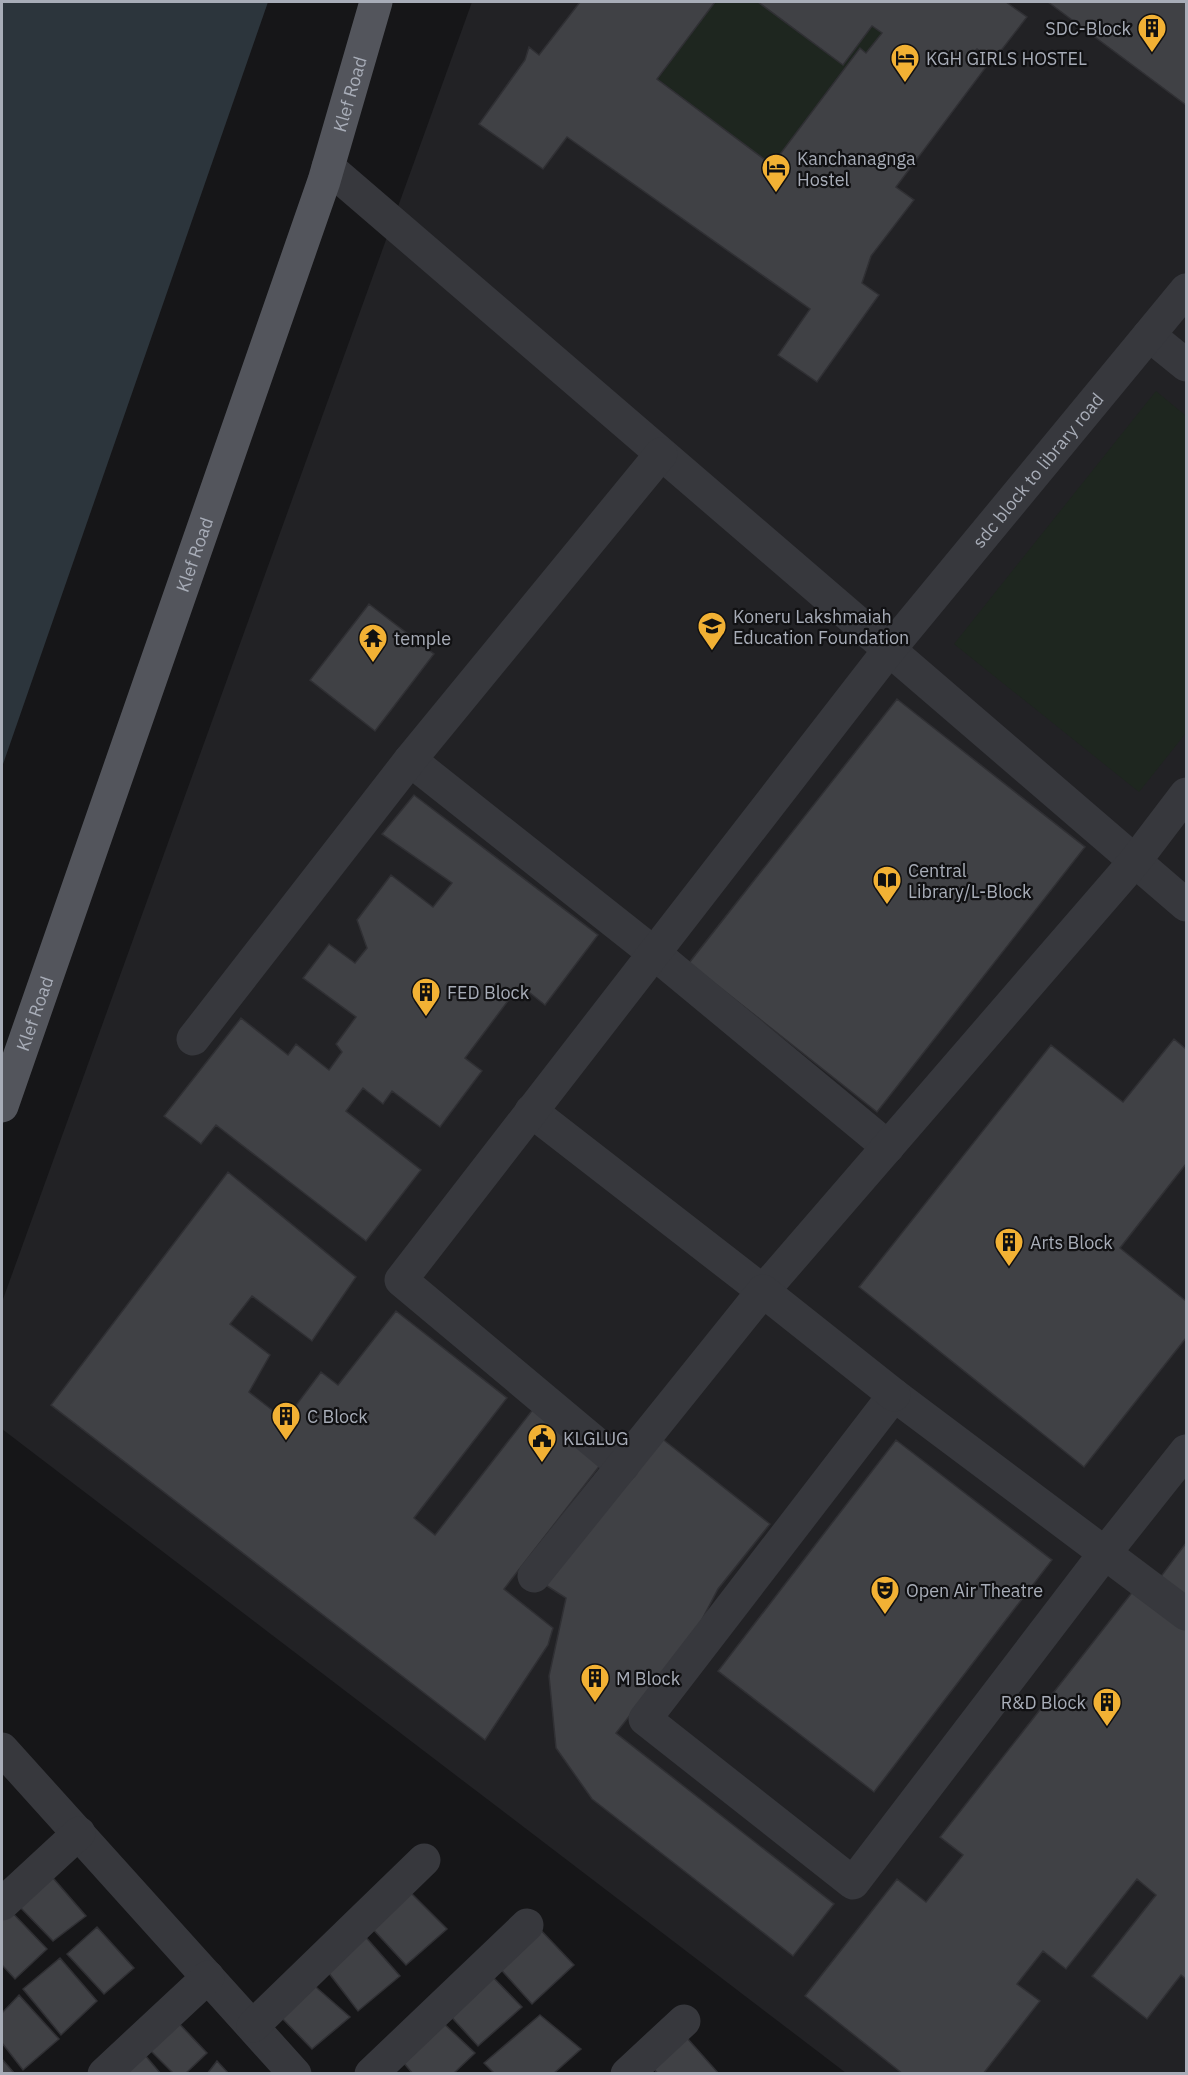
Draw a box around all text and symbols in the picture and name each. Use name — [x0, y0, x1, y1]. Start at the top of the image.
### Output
building icon: SDC-Block — [1136, 12, 1168, 54]
place label: SDC-Block — [1045, 17, 1132, 40]
hotel icon: KGH GIRLS HOSTEL — [889, 42, 921, 84]
place label: KGH GIRLS HOSTEL — [926, 47, 1087, 70]
street label: Klef Road — [327, 54, 371, 135]
place label: Kanchanagnga Hostel — [797, 147, 916, 191]
hotel icon: Kanchanagnga Hostel — [760, 152, 792, 194]
street label: sdc block to library road — [967, 388, 1108, 552]
street label: Klef Road — [170, 514, 218, 595]
place label: Koneru Lakshmaiah Education Foundation — [733, 605, 909, 649]
school or university icon: Koneru Lakshmaiah Education Foundation — [696, 610, 728, 652]
temple icon: temple — [357, 622, 389, 664]
place label: temple — [394, 627, 451, 650]
place label: Central Library/L-Block — [908, 859, 1032, 903]
library icon: Central Library/L-Block — [871, 864, 903, 906]
street label: Klef Road — [11, 973, 58, 1054]
building icon: FED Block — [410, 976, 442, 1018]
place label: FED Block — [447, 981, 530, 1004]
building icon: Arts Block — [993, 1226, 1025, 1268]
place label: Arts Block — [1030, 1231, 1113, 1254]
building icon: C Block — [270, 1400, 302, 1442]
place label: C Block — [307, 1405, 368, 1428]
public building icon: KLGLUG — [526, 1422, 558, 1464]
place label: KLGLUG — [563, 1427, 629, 1450]
theatre icon: Open Air Theatre — [869, 1574, 901, 1616]
place label: Open Air Theatre — [906, 1579, 1043, 1602]
building icon: M Block — [579, 1662, 611, 1704]
place label: M Block — [616, 1667, 681, 1690]
building icon: R&D Block — [1091, 1686, 1123, 1728]
place label: R&D Block — [1001, 1691, 1086, 1714]

